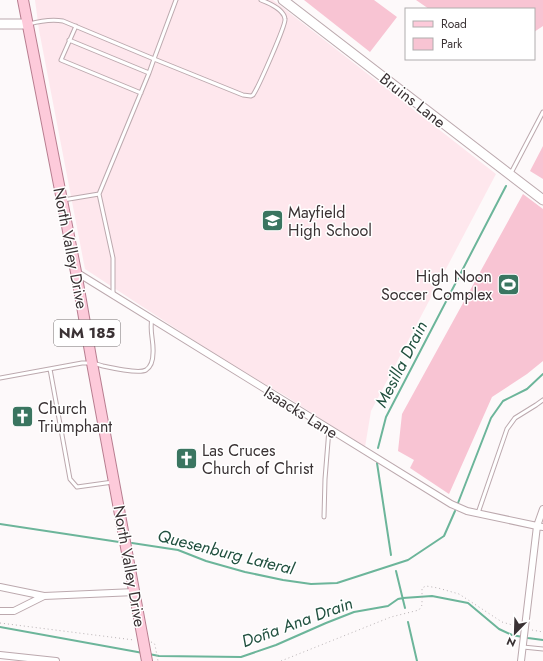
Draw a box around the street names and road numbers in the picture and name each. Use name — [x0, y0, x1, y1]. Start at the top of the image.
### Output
street label: Bruins Lane — [375, 67, 451, 134]
street label: North Valley Drive — [47, 185, 94, 311]
road number: NM 185 — [54, 320, 120, 346]
street label: Isaacks Lane — [259, 381, 342, 444]
street label: North Valley Drive — [107, 503, 152, 629]

